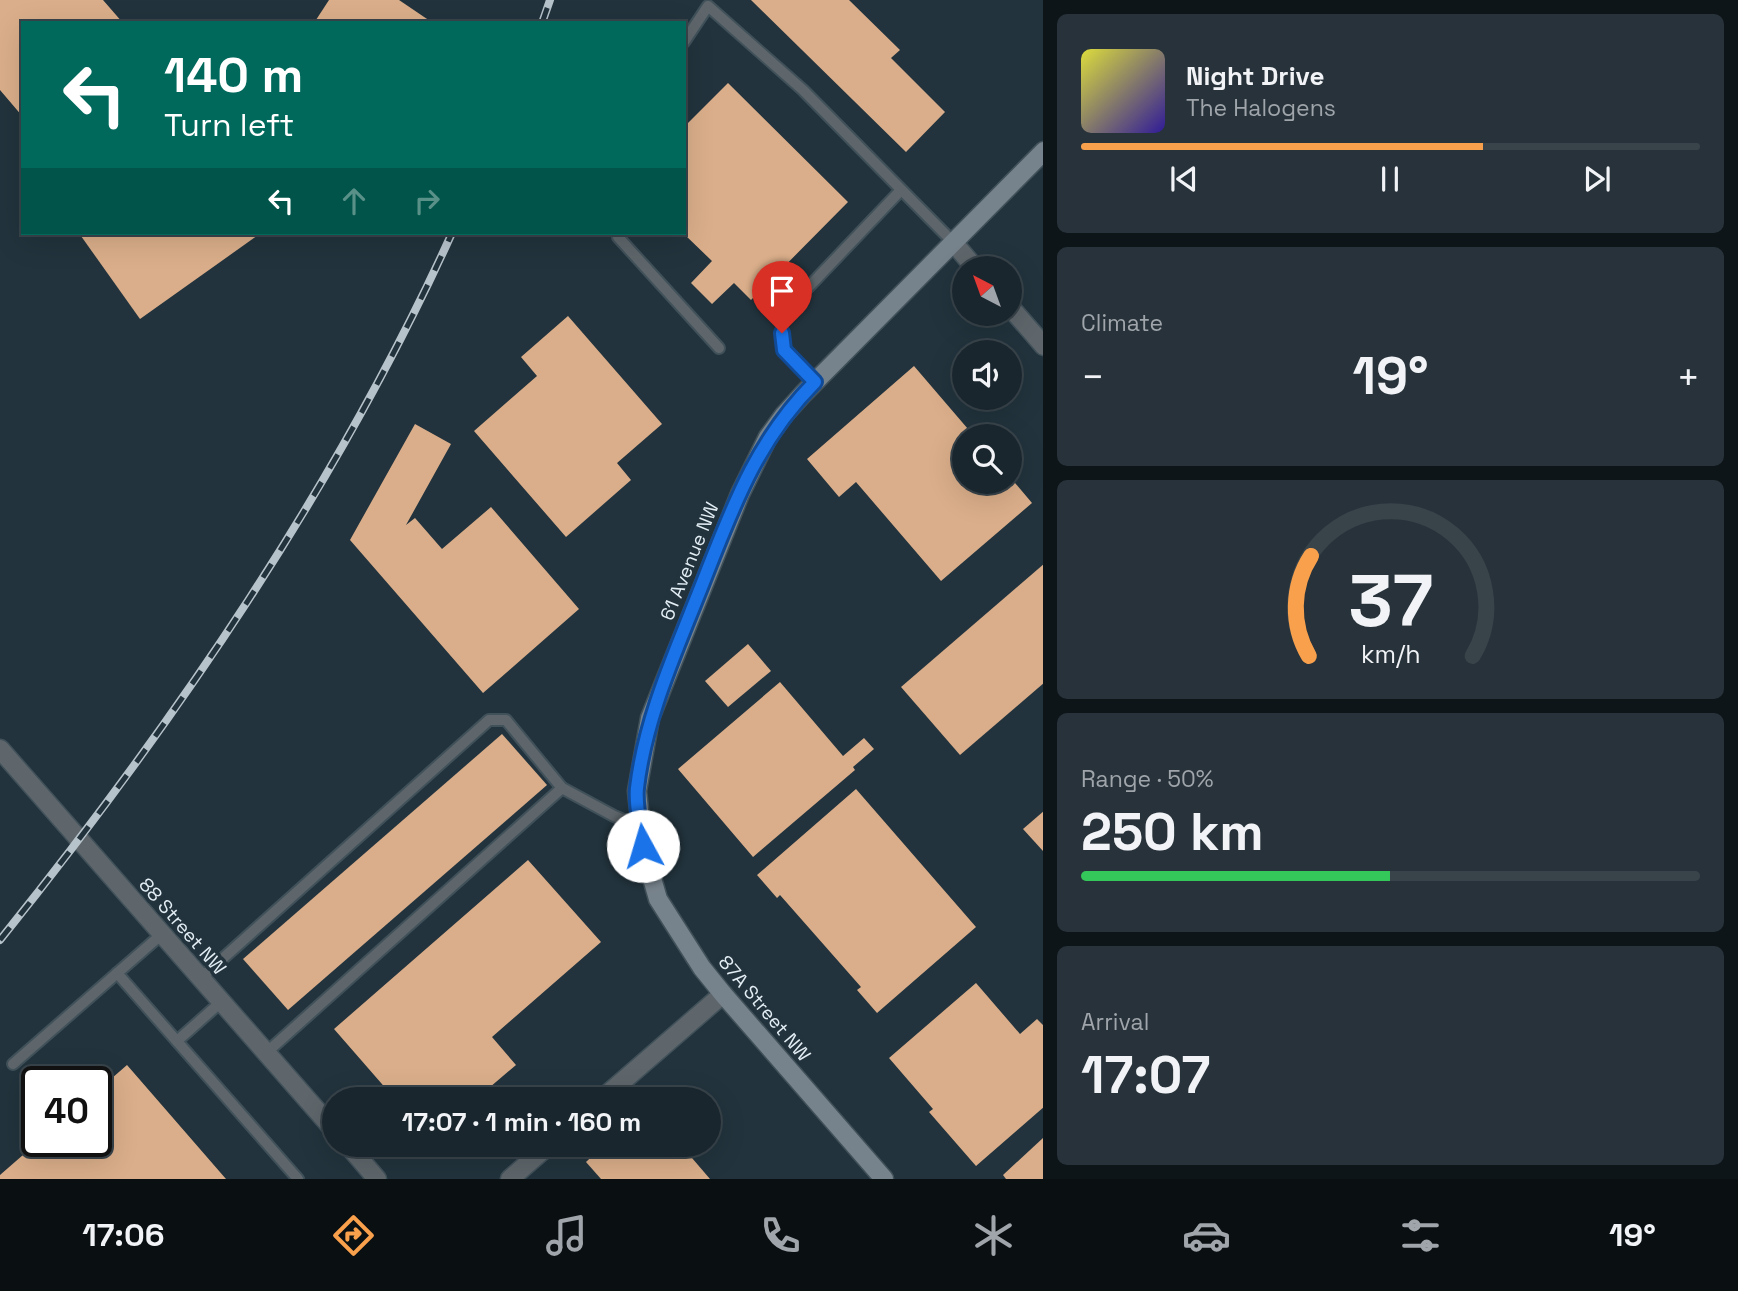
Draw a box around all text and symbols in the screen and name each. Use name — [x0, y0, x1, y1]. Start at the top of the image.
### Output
text: 140 m — [164, 44, 303, 106]
icon: left — [49, 49, 140, 140]
text: Night Drive — [1186, 59, 1324, 93]
text: The Halogens — [1186, 93, 1336, 123]
text: Turn left — [164, 105, 294, 145]
icon: previous — [1165, 160, 1203, 198]
icon: pause — [1371, 160, 1409, 198]
icon: next — [1578, 160, 1616, 198]
icon: left — [262, 182, 300, 220]
icon: ahead — [335, 182, 373, 220]
icon: right — [408, 182, 446, 220]
north arrow — [952, 256, 1022, 326]
map controls — [952, 256, 1022, 494]
pin — [752, 261, 812, 333]
icon: arrive — [763, 272, 801, 310]
text: Climate — [1081, 308, 1163, 338]
button: sound — [952, 340, 1022, 410]
text: 19° — [1352, 343, 1429, 409]
text: − — [1081, 353, 1105, 401]
text: + — [1676, 353, 1700, 401]
button: search — [952, 424, 1022, 494]
street label: 61 Avenue NW — [654, 498, 725, 624]
text: 37 — [1348, 554, 1433, 647]
text: km/h — [1361, 637, 1420, 669]
text: Range · 50% — [1081, 764, 1214, 794]
text: 250 km — [1081, 799, 1264, 865]
position arrow — [606, 809, 680, 883]
street label: 88 Street NW — [134, 873, 232, 980]
street label: 87A Street NW — [713, 950, 816, 1067]
text: Arrival — [1081, 1007, 1149, 1037]
text: 17:07 — [1081, 1042, 1210, 1108]
speed limit sign: 40 — [21, 1066, 112, 1157]
text: 17:07 · 1 min · 160 m — [402, 1105, 641, 1139]
icon: directions — [329, 1211, 378, 1260]
icon: music — [542, 1211, 591, 1260]
icon: phone — [756, 1211, 805, 1260]
icon: climate — [969, 1211, 1018, 1260]
icon: car — [1182, 1211, 1231, 1260]
icon: filters — [1396, 1211, 1445, 1260]
text: 17:06 — [82, 1215, 164, 1255]
text: 19° — [1609, 1215, 1656, 1255]

